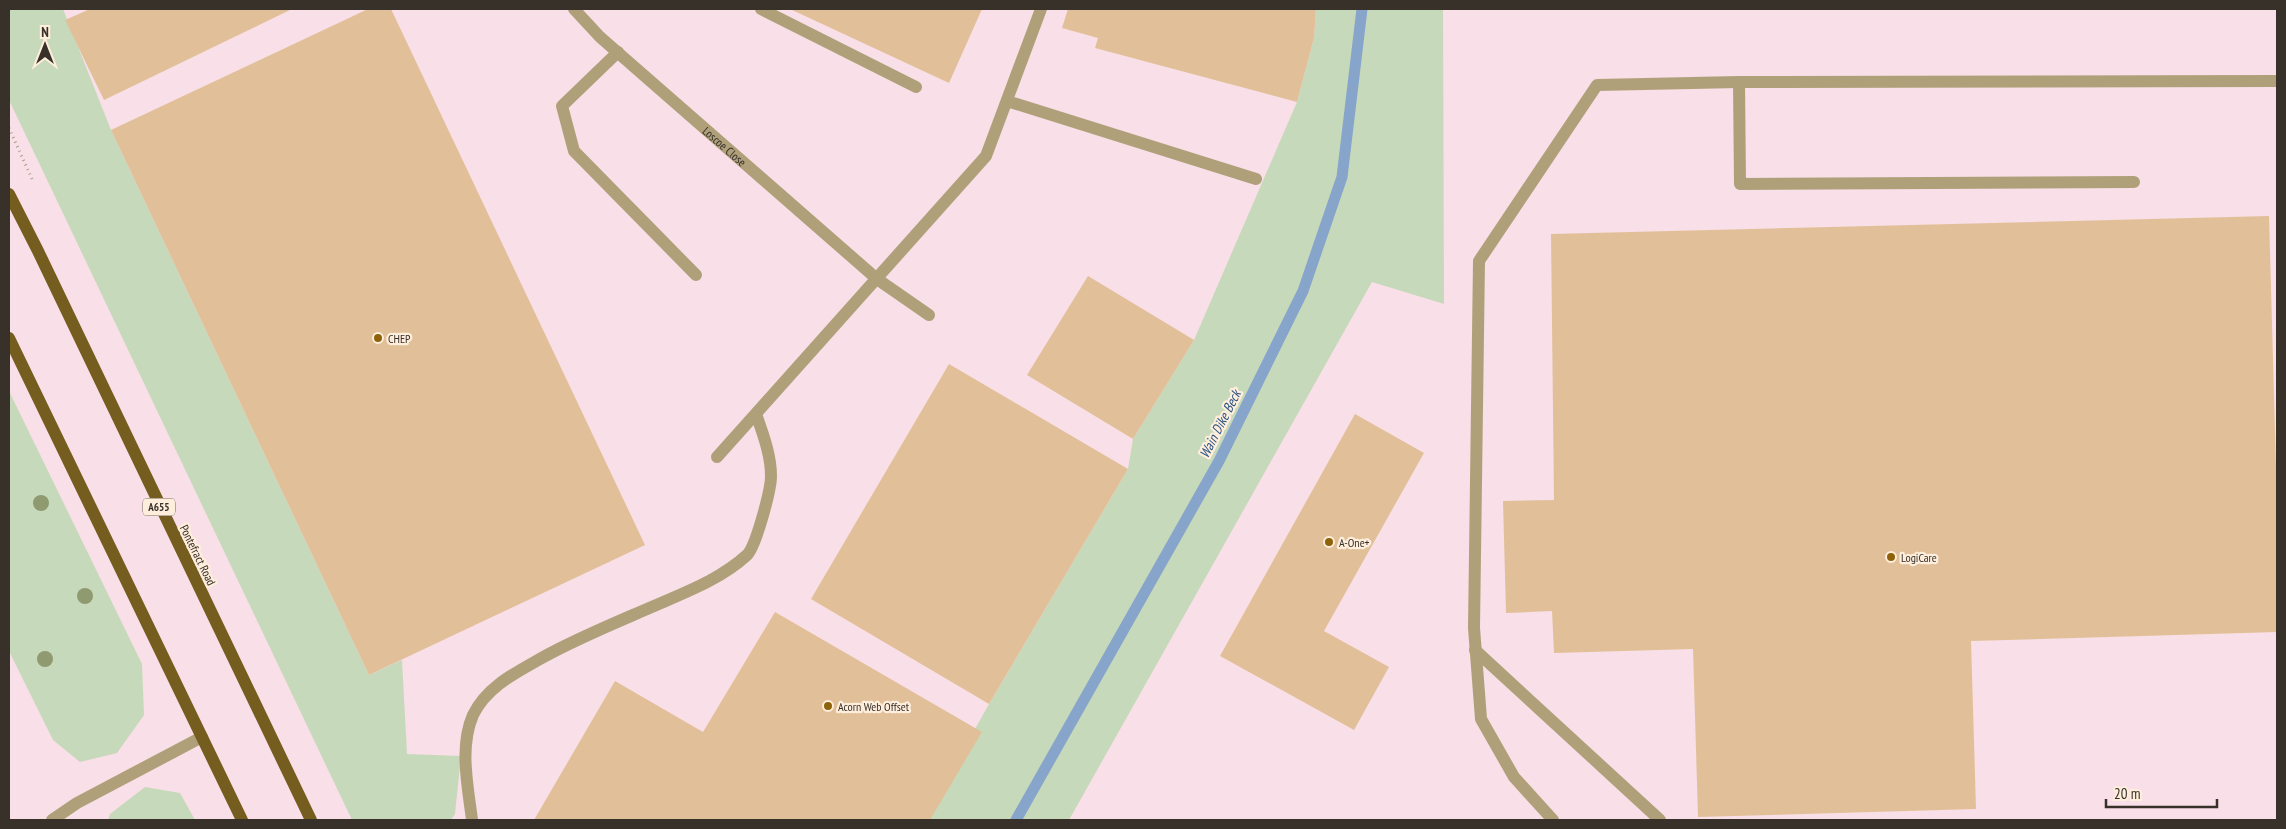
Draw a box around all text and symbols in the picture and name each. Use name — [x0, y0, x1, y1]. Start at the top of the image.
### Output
north arrow — [20, 20, 70, 70]
text: N — [41, 23, 49, 41]
street label: Loscoe Close — [700, 123, 750, 169]
place label: CHEP — [388, 331, 411, 346]
marker: CHEP — [372, 332, 384, 344]
water label: Wain Dike Beck — [1195, 386, 1245, 461]
road number: A655 — [143, 498, 175, 516]
street label: Pontefract Road — [177, 522, 219, 588]
place label: A-One+ — [1339, 535, 1370, 550]
marker: A-One+ — [1323, 536, 1335, 548]
place label: LogiCare — [1901, 550, 1937, 565]
marker: LogiCare — [1885, 551, 1897, 563]
place label: Acorn Web Offset — [838, 699, 910, 714]
marker: Acorn Web Offset — [822, 700, 834, 712]
scale bar — [2106, 776, 2217, 808]
text: 20 m — [2114, 784, 2140, 803]

